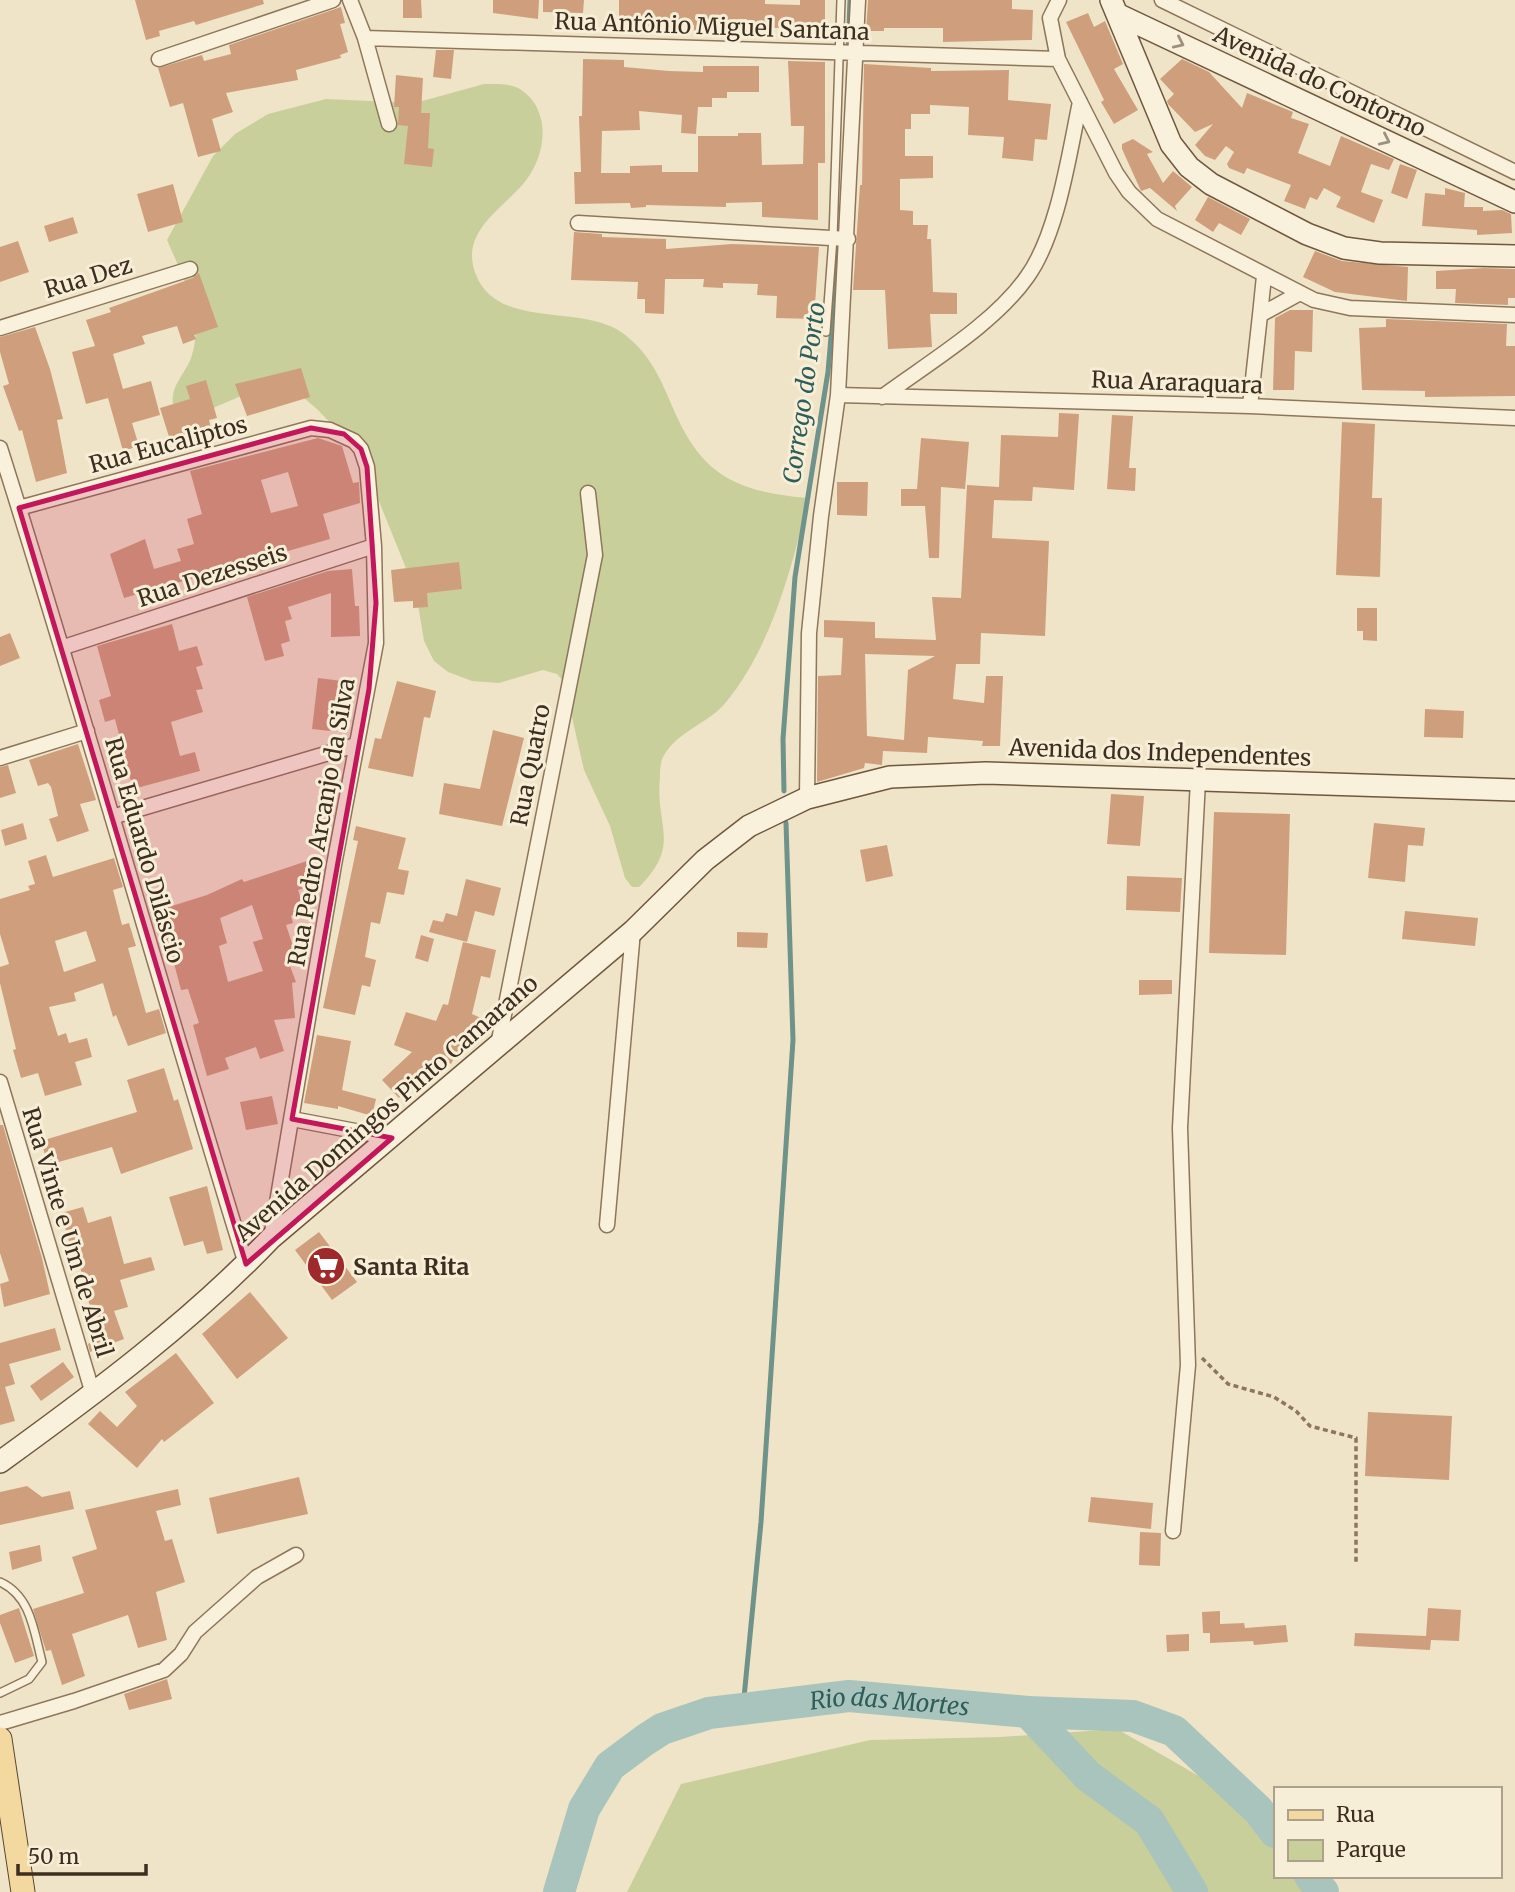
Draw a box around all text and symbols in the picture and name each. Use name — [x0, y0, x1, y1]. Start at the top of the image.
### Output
street label: Rua Antônio Miguel Santana — [554, 6, 870, 46]
street label: Avenida do Contorno — [1208, 19, 1431, 143]
one-way arrow — [1172, 35, 1184, 49]
one-way arrow — [1378, 132, 1390, 146]
street label: Rua Dez — [41, 250, 135, 304]
water label: Corrego do Porto — [776, 300, 832, 486]
street label: Rua Araraquara — [1091, 365, 1263, 399]
street label: Rua Eucaliptos — [86, 409, 250, 479]
street label: Rua Dezesseis — [133, 537, 291, 613]
street label: Rua Pedro Arcanjo da Silva — [281, 676, 361, 968]
street label: Rua Quatro — [504, 702, 556, 828]
street label: Avenida dos Independentes — [1007, 732, 1312, 772]
street label: Rua Eduardo Diláscio — [99, 734, 191, 966]
street label: Avenida Domingos Pinto Camarano — [228, 968, 544, 1248]
street label: Rua Vinte e Um de Abril — [16, 1103, 120, 1361]
supermarket icon: Santa Rita — [305, 1245, 347, 1287]
place label: Santa Rita — [353, 1252, 470, 1281]
water label: Rio das Mortes — [808, 1680, 971, 1722]
legend — [1274, 1787, 1501, 1878]
text: Rua — [1336, 1801, 1375, 1828]
scale bar — [18, 1832, 145, 1876]
text: Parque — [1336, 1836, 1406, 1863]
text: 50 m — [28, 1843, 79, 1870]

